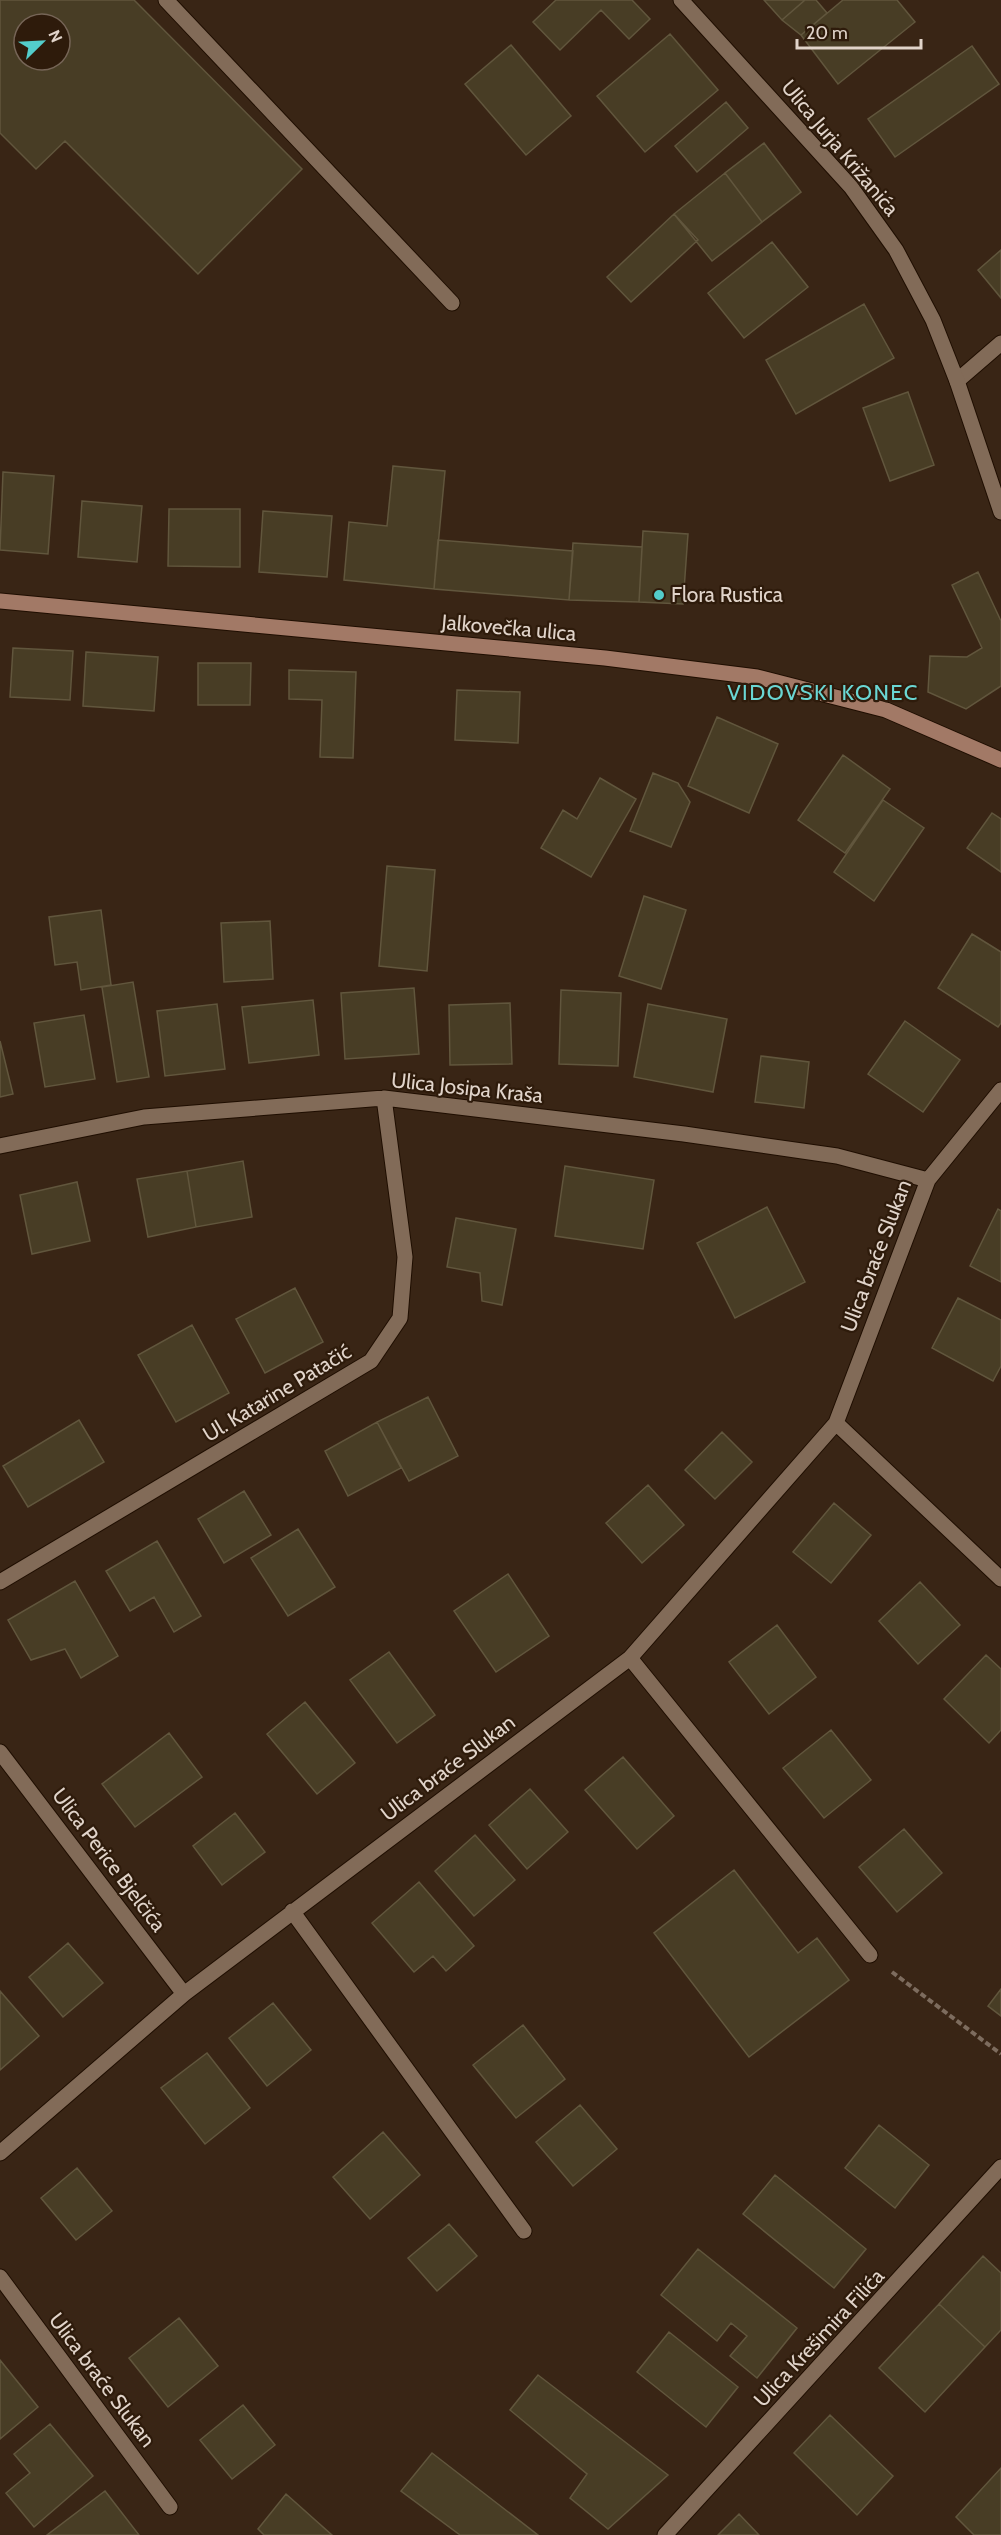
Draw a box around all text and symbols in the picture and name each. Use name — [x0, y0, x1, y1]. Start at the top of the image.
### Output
north arrow — [12, 12, 72, 72]
scale bar — [797, 12, 922, 50]
text: 20 m — [806, 22, 848, 44]
text: N — [44, 27, 66, 45]
street label: Ulica Jurja Križanića — [776, 75, 904, 221]
place label: Flora Rustica — [671, 582, 783, 607]
marker: Flora Rustica — [652, 588, 666, 602]
street label: Jalkovečka ulica — [440, 609, 577, 646]
district label: VIDOVSKI KONEC — [727, 679, 919, 706]
street label: Ulica Josipa Kraša — [390, 1067, 544, 1108]
street label: Ulica braće Slukan — [835, 1176, 916, 1336]
street label: Ul. Katarine Patačić — [198, 1338, 355, 1447]
street label: Ulica braće Slukan — [376, 1709, 520, 1826]
street label: Ulica Perice Bjelčića — [46, 1783, 172, 1937]
street label: Ulica Krešimira Filića — [748, 2264, 889, 2412]
street label: Ulica braće Slukan — [44, 2308, 161, 2452]

